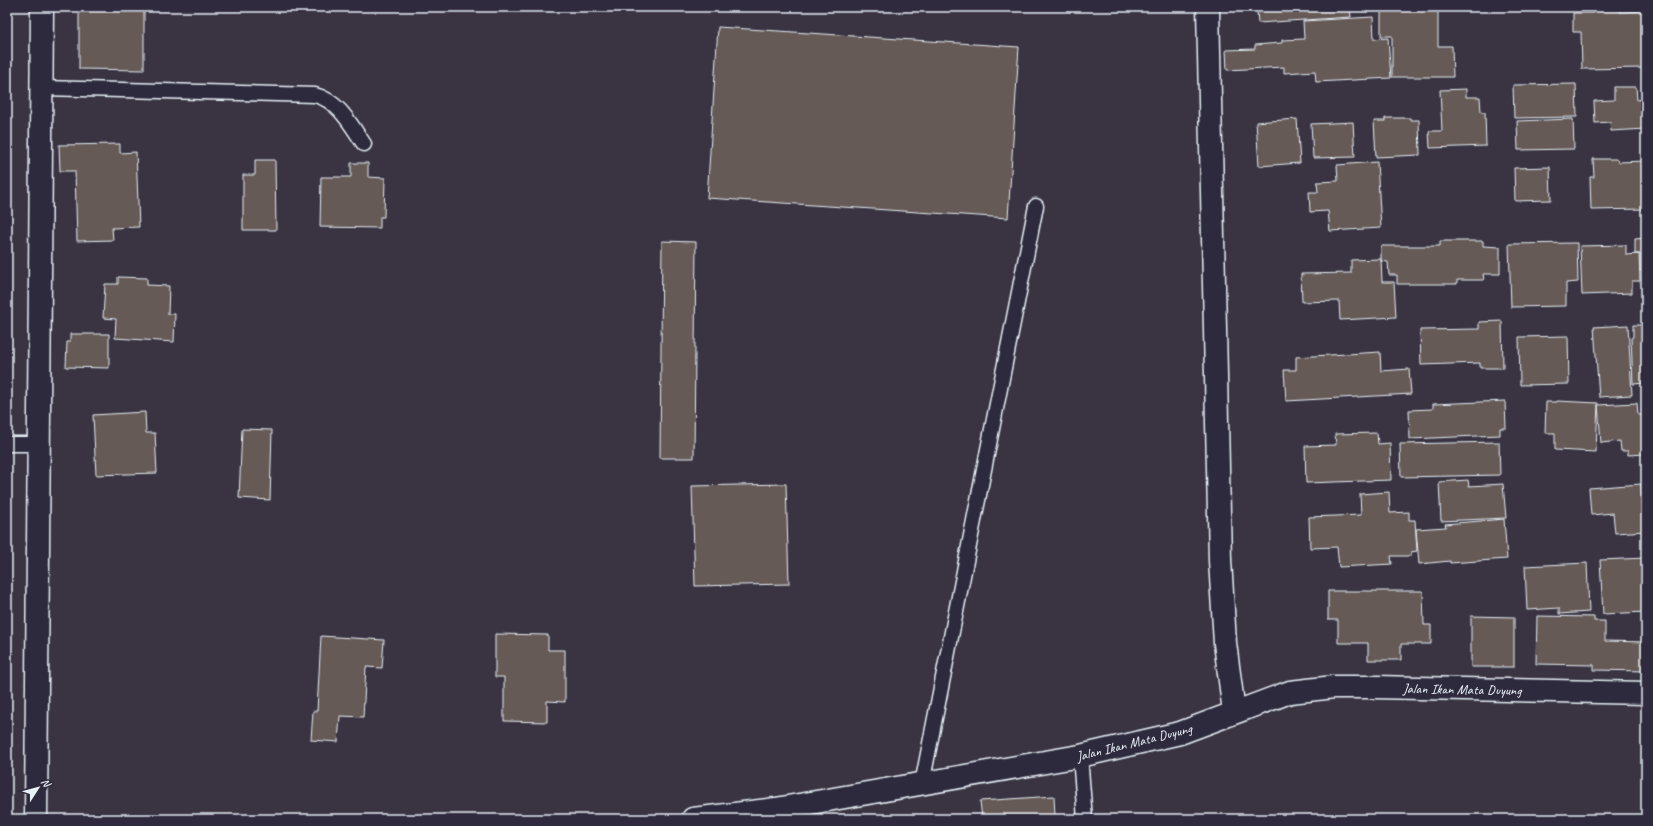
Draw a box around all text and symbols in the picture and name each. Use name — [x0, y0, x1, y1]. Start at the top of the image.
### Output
street label: Jalan Ikan Mata Duyung — [1402, 680, 1522, 699]
street label: Jalan Ikan Mata Duyung — [1074, 720, 1195, 765]
north arrow — [18, 768, 58, 808]
text: N — [38, 775, 55, 791]

